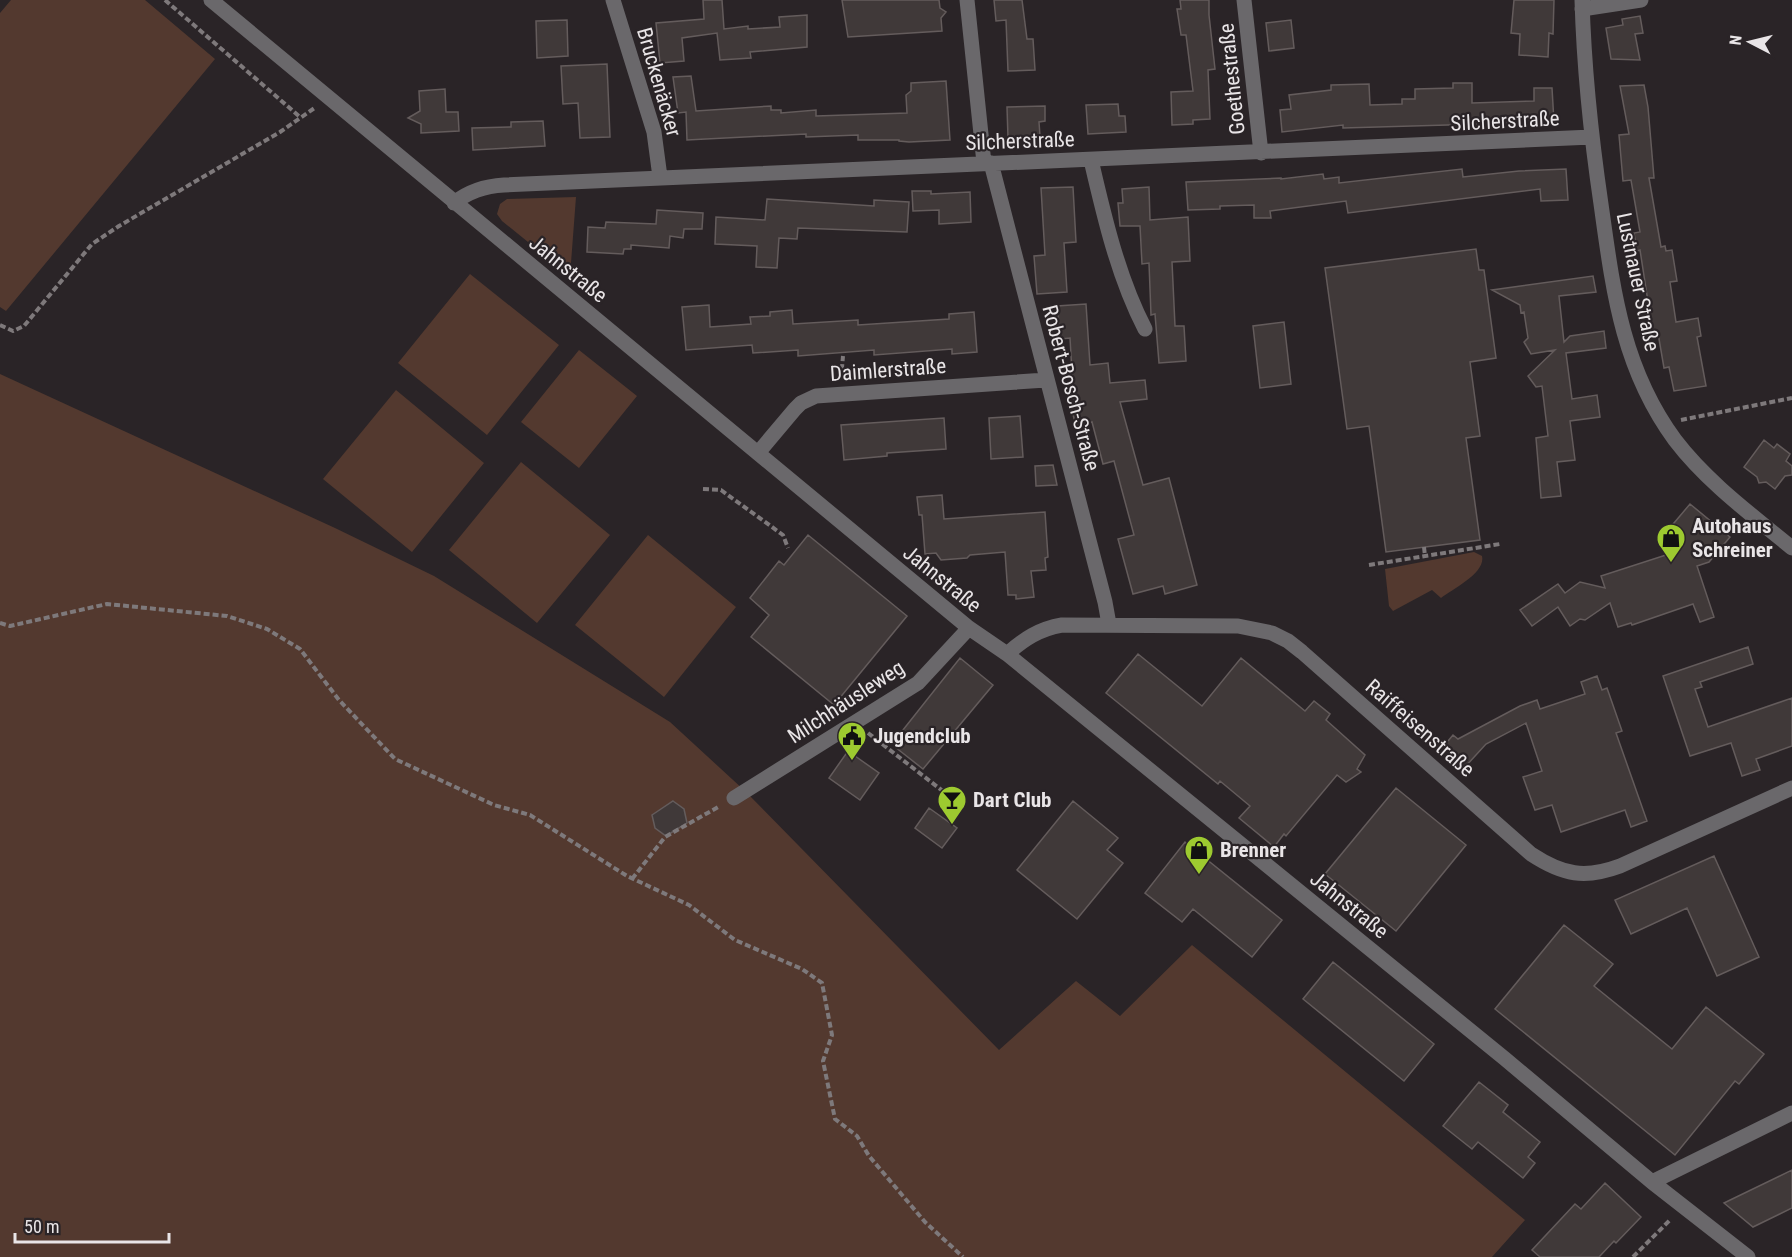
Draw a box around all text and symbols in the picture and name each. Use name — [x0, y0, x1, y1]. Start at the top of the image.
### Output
north arrow — [1720, 12, 1780, 72]
street label: Goethestraße — [1214, 22, 1250, 136]
street label: Bruckenäcker — [632, 25, 686, 139]
text: N — [1726, 34, 1746, 46]
street label: Silcherstraße — [1450, 106, 1560, 136]
street label: Silcherstraße — [965, 127, 1075, 155]
street label: Lustnauer Straße — [1612, 211, 1664, 354]
street label: Jahnstraße — [524, 230, 612, 308]
street label: Robert-Bosch-Straße — [1037, 302, 1105, 474]
street label: Daimlerstraße — [829, 354, 947, 386]
place label: Autohaus Schreiner — [1692, 514, 1773, 562]
shop icon: Autohaus Schreiner — [1655, 522, 1687, 564]
street label: Jahnstraße — [898, 540, 986, 618]
street label: Milchhäusleweg — [783, 656, 909, 748]
street label: Raiffeisenstraße — [1361, 674, 1479, 782]
public building icon: Jugendclub — [836, 720, 868, 762]
place label: Jugendclub — [873, 724, 971, 748]
bar icon: Dart Club — [936, 784, 968, 826]
place label: Dart Club — [973, 788, 1051, 812]
shop icon: Brenner — [1183, 834, 1215, 876]
place label: Brenner — [1220, 838, 1286, 862]
street label: Jahnstraße — [1305, 866, 1393, 944]
scale bar — [15, 1206, 170, 1244]
text: 50 m — [24, 1216, 59, 1237]

